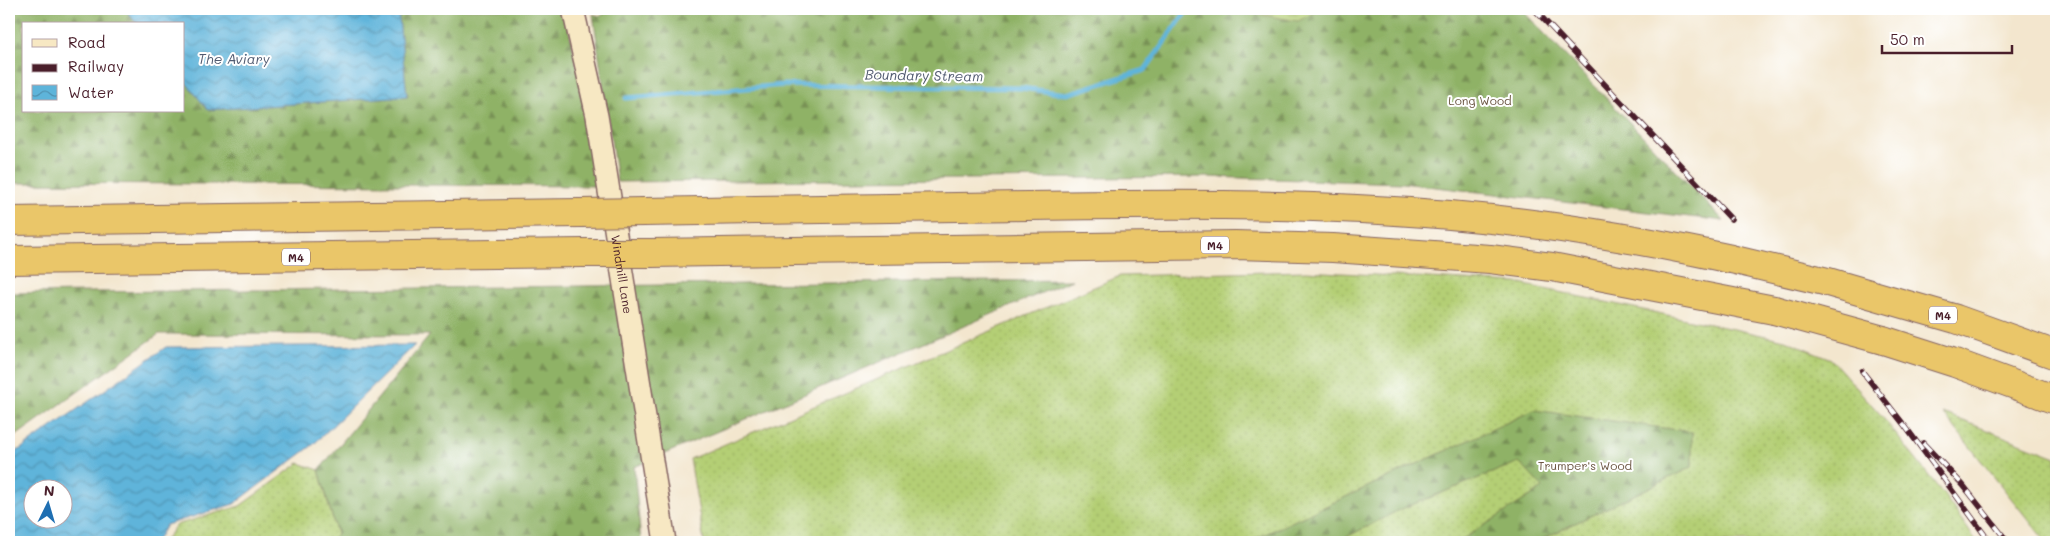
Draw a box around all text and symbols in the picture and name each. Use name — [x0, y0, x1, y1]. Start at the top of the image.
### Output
legend — [22, 22, 185, 112]
scale bar — [1882, 22, 2012, 54]
text: 50 m — [1890, 29, 1925, 49]
text: Road — [68, 32, 105, 52]
water label: The Aviary — [198, 49, 271, 68]
text: Railway — [68, 56, 124, 76]
water label: Boundary Stream — [865, 64, 983, 86]
text: Water — [68, 82, 114, 102]
park label: Long Wood — [1448, 92, 1512, 108]
street label: Windmill Lane — [608, 234, 636, 315]
road number: M4 — [1201, 236, 1229, 254]
road number: M4 — [282, 248, 310, 266]
road number: M4 — [1929, 306, 1957, 324]
park label: Trumper's Wood — [1538, 457, 1633, 473]
north arrow — [22, 478, 72, 528]
text: N — [43, 481, 55, 500]

